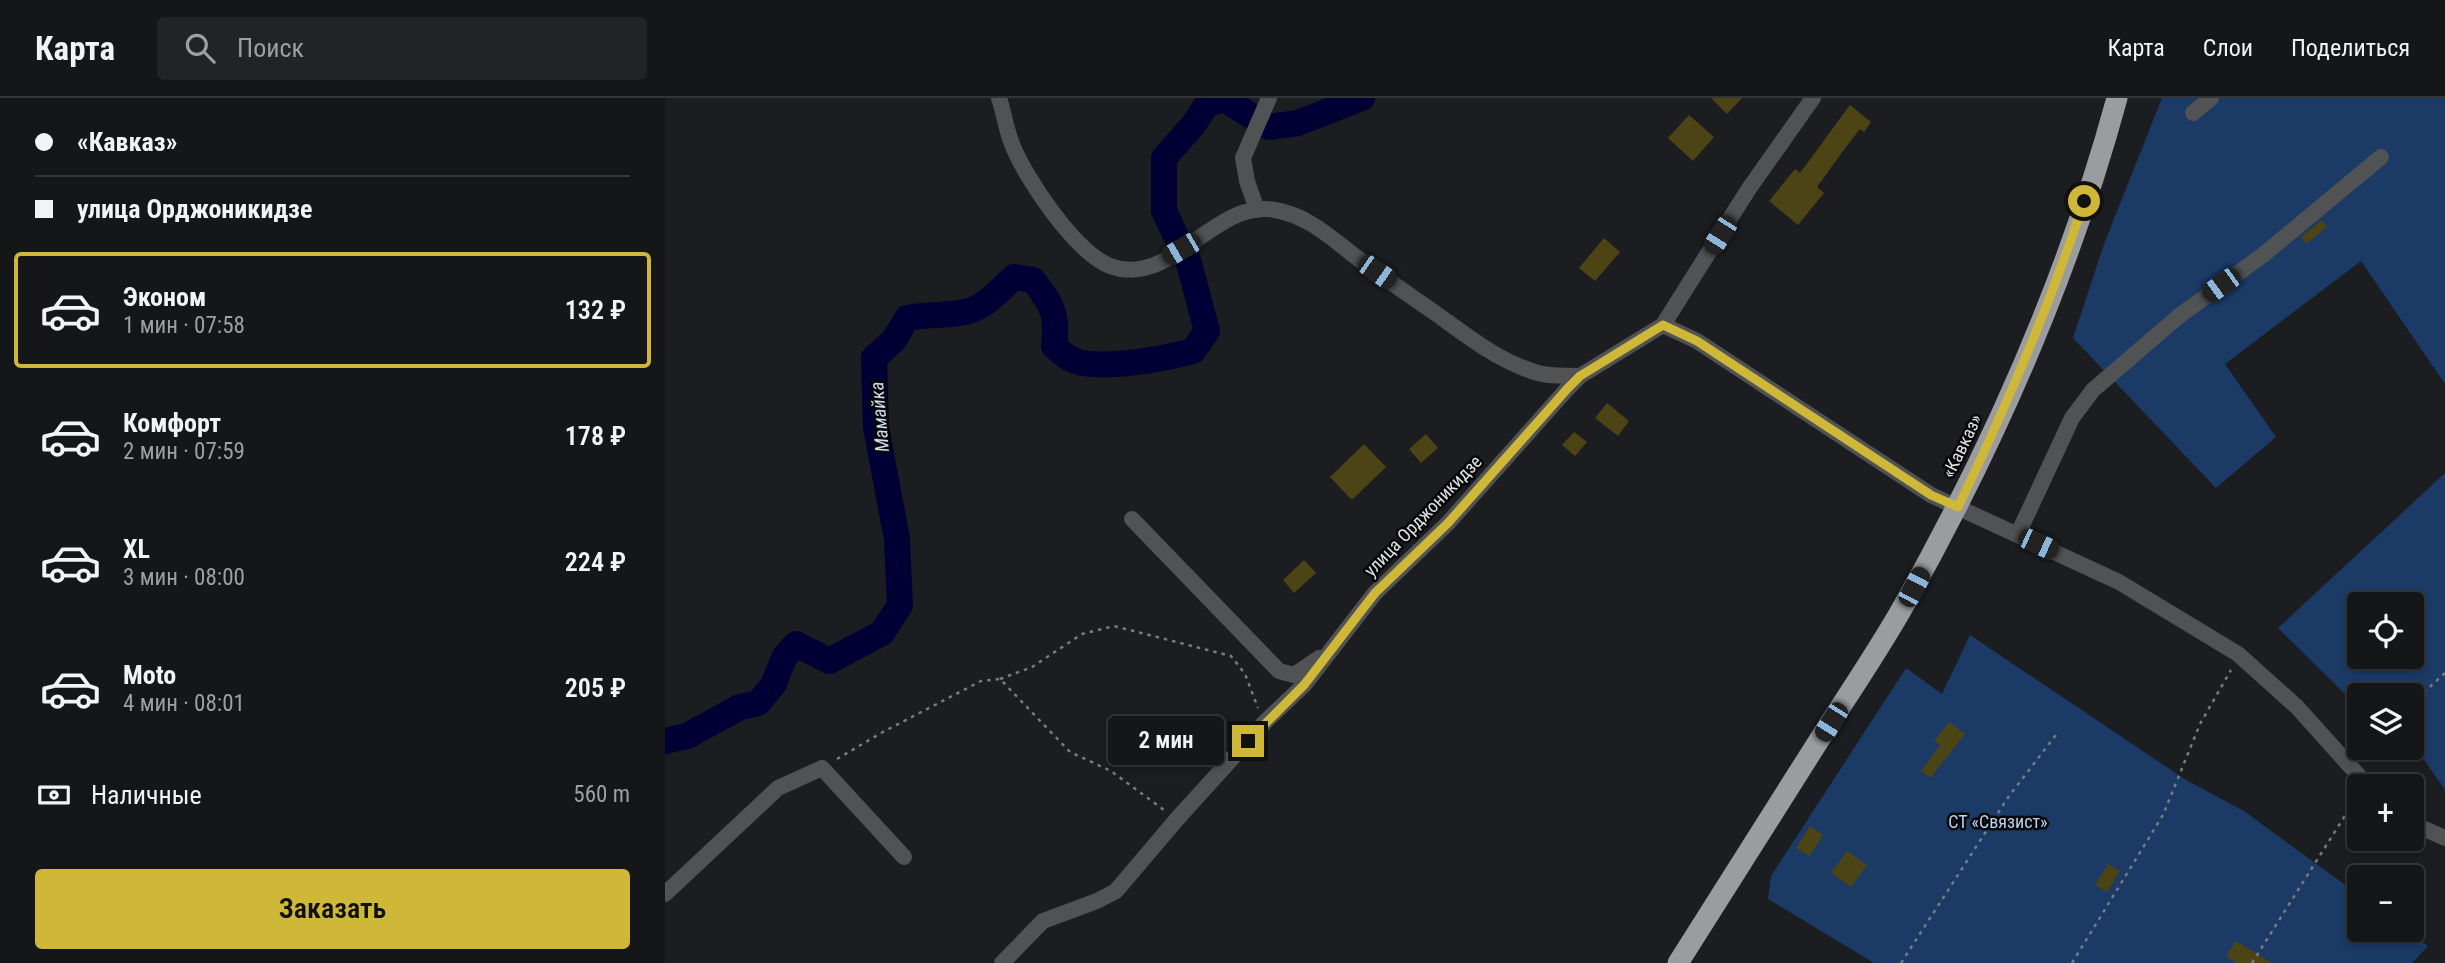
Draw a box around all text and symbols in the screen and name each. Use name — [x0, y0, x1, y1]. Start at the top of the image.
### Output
search box — [157, 17, 647, 80]
text: Карта — [35, 29, 115, 68]
icon: search — [181, 29, 219, 67]
text: Поиск — [237, 33, 304, 63]
text: Карта — [2107, 34, 2165, 62]
text: Слои — [2203, 34, 2253, 62]
text: Поделиться — [2291, 34, 2410, 62]
text: «Кавказ» — [77, 127, 177, 157]
route start — [2068, 185, 2100, 217]
text: улица Орджоникидзе — [77, 194, 312, 224]
car — [1700, 212, 1741, 258]
car — [1158, 229, 1205, 269]
car — [1354, 251, 1401, 293]
car — [2198, 264, 2245, 306]
icon: car — [39, 279, 102, 342]
text: Эконом — [123, 282, 206, 312]
text: 132 ₽ — [565, 295, 626, 325]
text: 1 мин · 07:58 — [123, 312, 245, 339]
water label: Мамайка — [865, 381, 894, 453]
icon: car — [39, 405, 102, 468]
text: Комфорт — [123, 408, 221, 438]
street label: «Кавказ» — [1937, 411, 1986, 481]
text: 178 ₽ — [565, 421, 626, 451]
text: 2 мин · 07:59 — [123, 438, 245, 465]
street label: улица Орджоникидзе — [1360, 451, 1486, 580]
car — [2015, 526, 2062, 562]
icon: car — [39, 531, 102, 594]
text: XL — [123, 534, 150, 564]
text: 224 ₽ — [565, 547, 626, 577]
text: 3 мин · 08:00 — [123, 564, 245, 591]
car — [1895, 564, 1934, 610]
map controls — [2347, 592, 2424, 942]
button: locate — [2347, 592, 2424, 669]
icon: car — [39, 657, 102, 720]
text: Moto — [123, 660, 176, 690]
text: 205 ₽ — [565, 673, 626, 703]
button: layers — [2347, 683, 2424, 760]
text: 4 мин · 08:01 — [123, 690, 245, 717]
car — [1811, 699, 1852, 745]
callout: 2 мин — [1108, 716, 1223, 766]
route end — [1232, 725, 1264, 757]
text: 2 мин — [1138, 727, 1194, 754]
button: + — [2347, 774, 2424, 851]
icon: cash — [35, 776, 73, 814]
text: Наличные — [91, 780, 202, 810]
text: 560 m — [573, 781, 630, 808]
park label: СТ «Связист» — [1948, 811, 2048, 832]
button: − — [2347, 865, 2424, 942]
button: Заказать — [35, 869, 630, 949]

